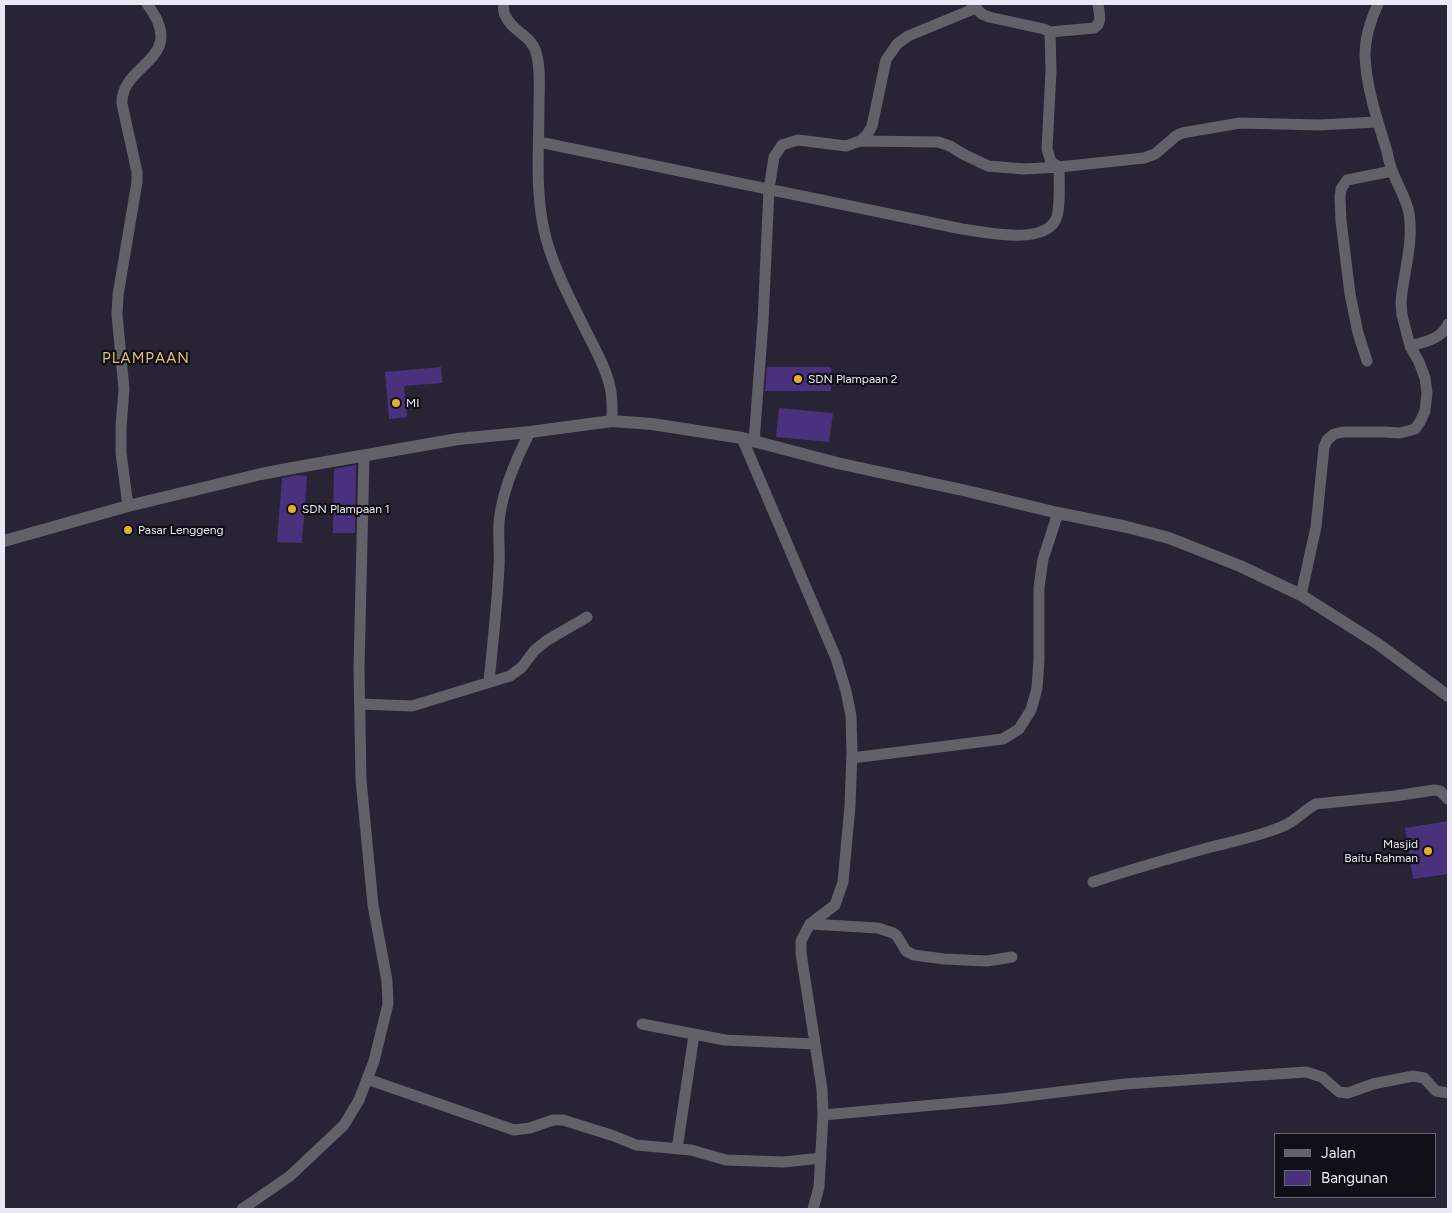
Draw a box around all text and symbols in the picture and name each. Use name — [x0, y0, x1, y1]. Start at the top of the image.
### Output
district label: PLAMPAAN — [101, 350, 191, 368]
place label: SDN Plampaan 2 — [808, 372, 897, 386]
marker: SDN Plampaan 2 — [792, 373, 804, 385]
place label: MI — [406, 396, 419, 410]
marker: MI — [390, 397, 402, 409]
place label: SDN Plampaan 1 — [302, 502, 390, 516]
marker: SDN Plampaan 1 — [286, 503, 298, 515]
place label: Pasar Lenggeng — [138, 523, 224, 537]
marker: Pasar Lenggeng — [122, 524, 134, 536]
place label: Masjid Baitu Rahman — [1344, 837, 1418, 865]
marker: Masjid Baitu Rahman — [1422, 845, 1434, 857]
legend — [1274, 1133, 1437, 1198]
text: Jalan — [1321, 1144, 1356, 1162]
text: Bangunan — [1321, 1169, 1388, 1187]

